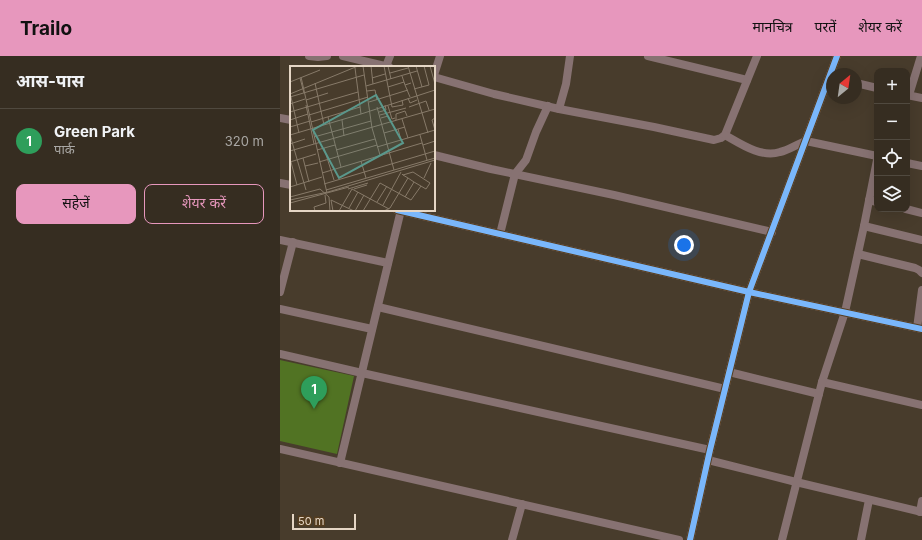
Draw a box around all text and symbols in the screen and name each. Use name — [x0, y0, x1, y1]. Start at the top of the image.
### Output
text: Trailo — [20, 17, 72, 40]
text: मानचित्र — [753, 18, 793, 35]
text: परतें — [815, 18, 836, 35]
text: शेयर करें — [858, 18, 902, 35]
inset map — [290, 66, 435, 211]
north arrow — [826, 68, 862, 104]
map controls — [874, 68, 910, 212]
button: + — [874, 68, 910, 104]
text: आस-पास — [16, 71, 84, 91]
button: − — [874, 104, 910, 140]
text: Green Park — [54, 122, 135, 141]
text: 1 — [26, 133, 32, 149]
text: 320 m — [225, 133, 264, 149]
button: locate — [874, 140, 910, 176]
text: पार्क — [54, 141, 75, 157]
button: layers — [874, 176, 910, 212]
button: सहेजें — [16, 184, 136, 224]
button: शेयर करें — [144, 184, 264, 224]
your location — [674, 235, 694, 255]
pin: 1 — [301, 376, 327, 409]
scale bar — [292, 512, 356, 531]
text: 50 m — [298, 514, 324, 528]

